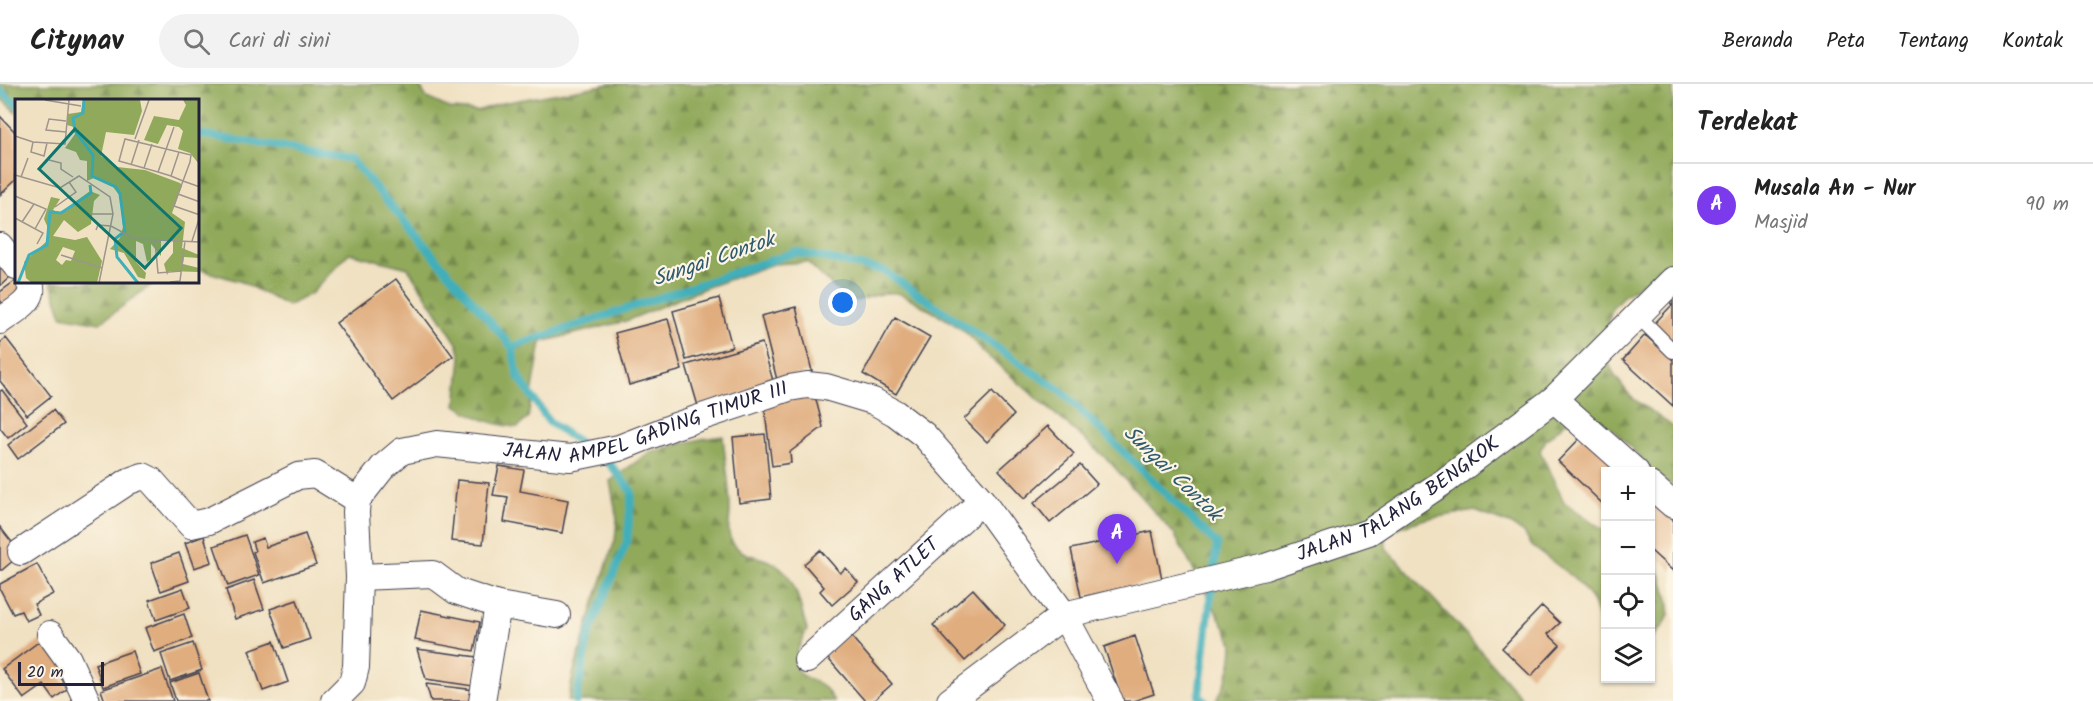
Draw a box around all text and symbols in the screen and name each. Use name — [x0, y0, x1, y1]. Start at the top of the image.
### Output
search box — [159, 14, 579, 68]
text: Citynav — [30, 19, 123, 64]
text: Cari di sini — [228, 24, 330, 59]
icon: search — [180, 25, 213, 58]
text: Beranda — [1722, 25, 1793, 58]
text: Peta — [1826, 25, 1865, 58]
text: Tentang — [1898, 25, 1969, 58]
text: Kontak — [2002, 25, 2063, 58]
inset map — [15, 99, 200, 284]
text: Terdekat — [1697, 102, 1798, 144]
text: Musala An - Nur — [1754, 172, 1916, 207]
text: A — [1710, 189, 1723, 221]
text: 90 m — [2025, 189, 2069, 221]
text: Masjid — [1754, 207, 1808, 239]
water label: Sungai Contok — [649, 223, 782, 296]
your location — [828, 288, 857, 317]
street label: JALAN AMPEL GADING TIMUR III — [501, 373, 792, 474]
water label: Sungai Contok — [1115, 418, 1231, 532]
street label: JALAN TALANG BENGKOK — [1293, 429, 1507, 571]
map controls — [1601, 467, 1655, 683]
button: + — [1601, 467, 1655, 521]
pin: A — [1098, 514, 1136, 564]
button: − — [1601, 521, 1655, 575]
street label: GANG ATLET — [841, 529, 949, 631]
button: locate — [1601, 575, 1655, 629]
button: layers — [1601, 629, 1655, 683]
scale bar — [18, 659, 104, 686]
text: 20 m — [27, 660, 63, 685]

